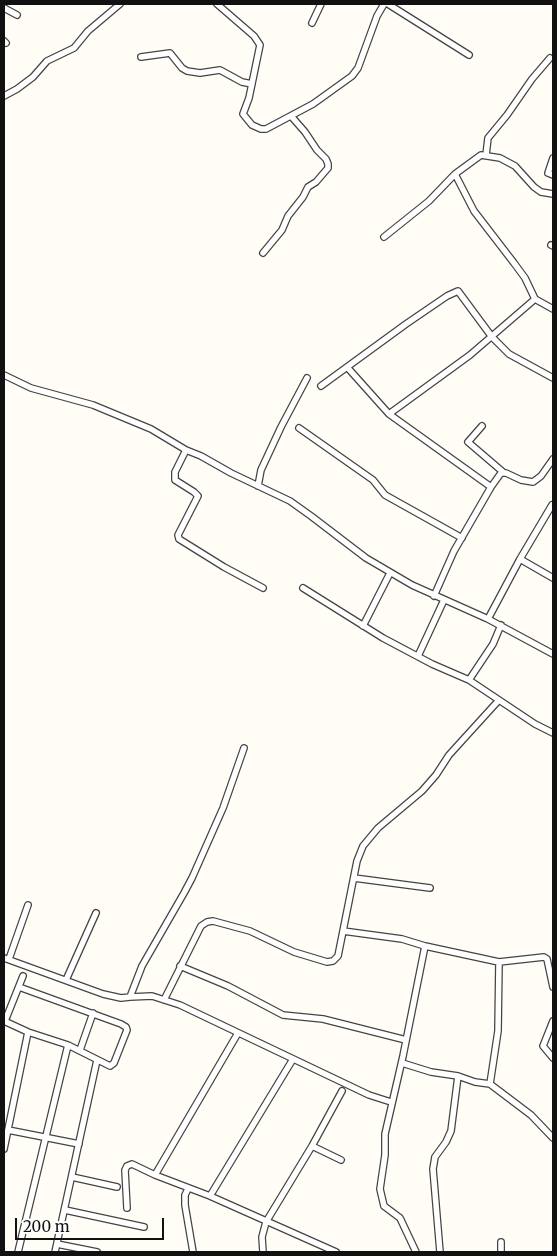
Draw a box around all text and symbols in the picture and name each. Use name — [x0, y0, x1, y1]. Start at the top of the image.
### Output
scale bar — [18, 1208, 166, 1240]
text: 200 m — [23, 1217, 70, 1236]

